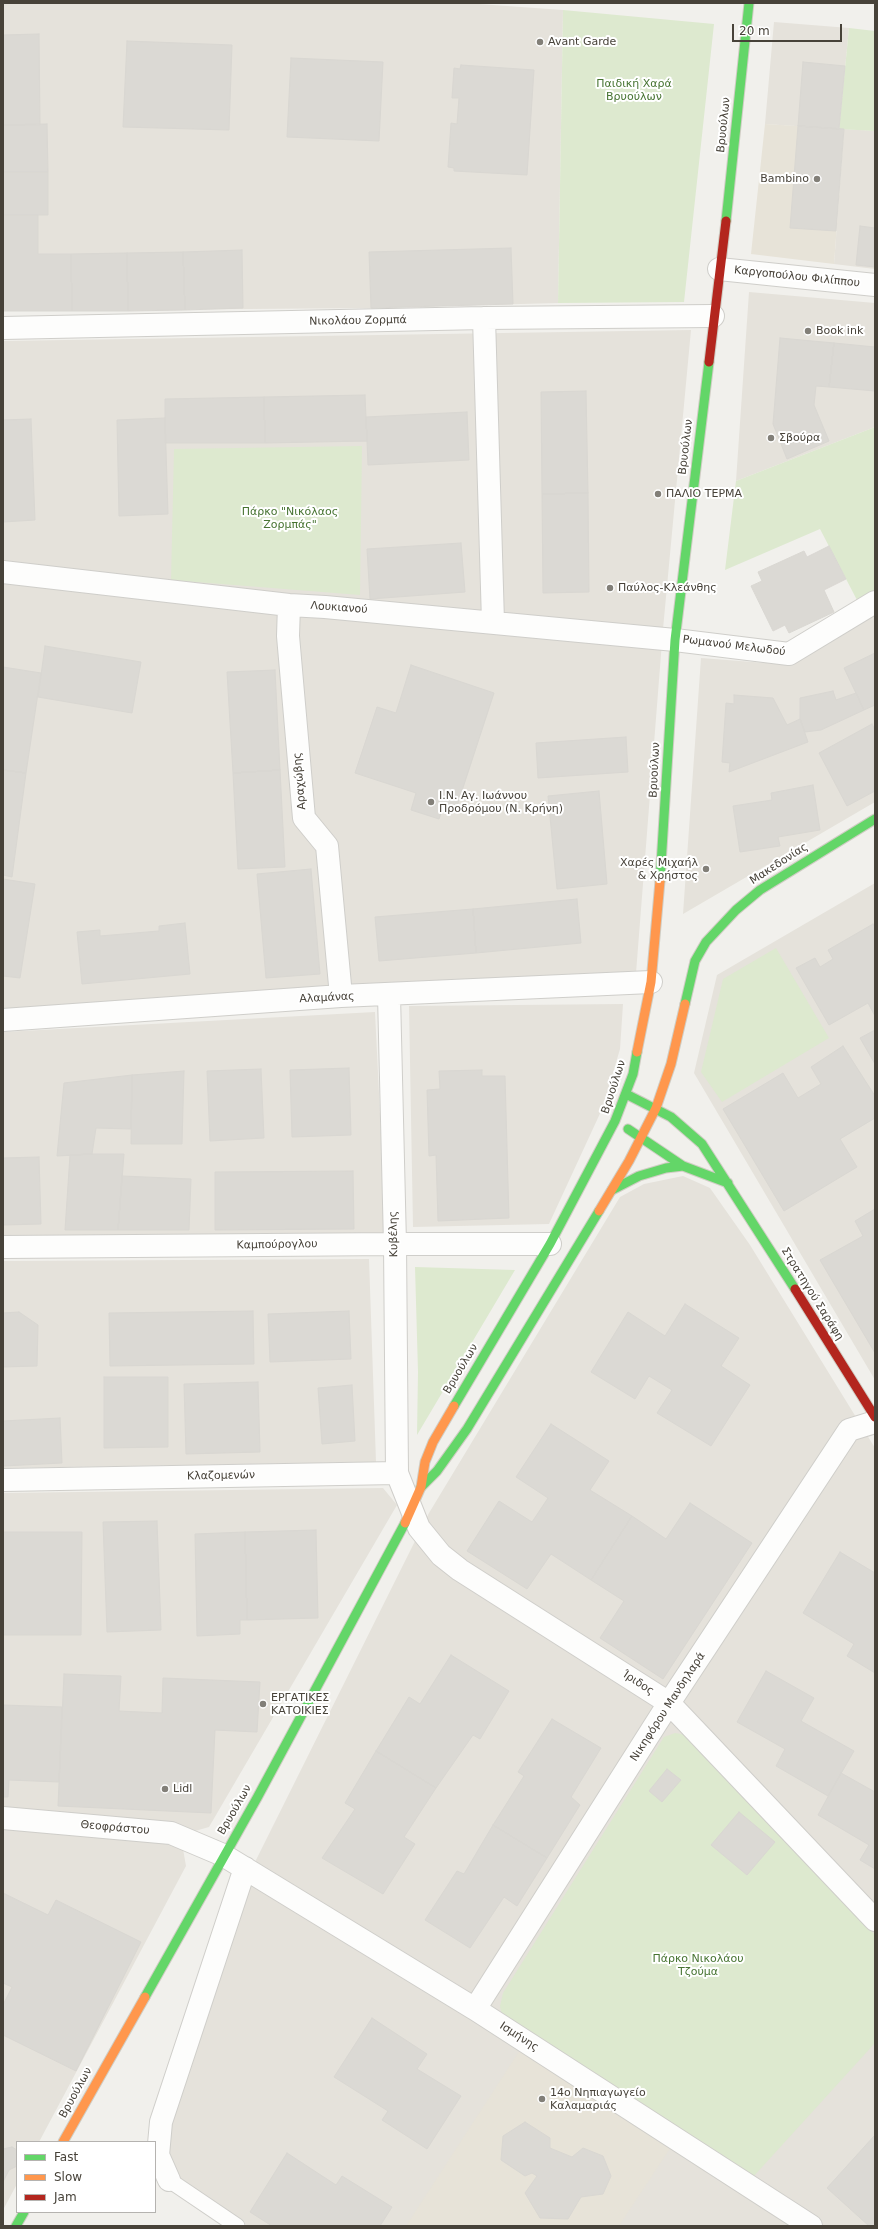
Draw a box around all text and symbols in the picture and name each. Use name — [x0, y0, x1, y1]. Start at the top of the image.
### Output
scale bar — [734, 16, 844, 42]
text: 20 m — [739, 24, 770, 38]
place label: Avant Garde — [548, 35, 616, 49]
marker: Avant Garde — [535, 37, 545, 47]
park label: Παιδική Χαρά Βρυούλων — [596, 77, 672, 103]
street label: Βρυούλων — [715, 97, 733, 153]
place label: Bambino — [760, 172, 809, 186]
marker: Bambino — [812, 174, 822, 184]
street label: Καργοπούλου Φιλίππου — [733, 264, 861, 290]
street label: Νικολάου Ζορμπά — [309, 314, 407, 328]
place label: Book ink — [816, 324, 863, 338]
marker: Book ink — [803, 326, 813, 336]
street label: Βρυούλων — [676, 418, 696, 476]
place label: Σβούρα — [779, 431, 820, 445]
marker: Σβούρα — [766, 433, 776, 443]
place label: ΠΑΛΙΟ ΤΕΡΜΑ — [666, 487, 742, 501]
marker: ΠΑΛΙΟ ΤΕΡΜΑ — [653, 489, 663, 499]
park label: Πάρκο "Νικόλαος Ζορμπάς" — [242, 505, 338, 531]
place label: Παύλος-Κλεάνθης — [618, 581, 717, 595]
marker: Παύλος-Κλεάνθης — [605, 583, 615, 593]
street label: Λουκιανού — [310, 599, 368, 617]
street label: Ρωμανού Μελωδού — [682, 633, 786, 659]
street label: Βρυούλων — [647, 742, 663, 798]
street label: Αραχώβης — [291, 752, 309, 810]
place label: Ι.Ν. Αγ. Ιωάννου Προδρόμου (Ν. Κρήνη) — [439, 789, 563, 815]
marker: Ι.Ν. Αγ. Ιωάννου Προδρόμου (Ν. Κρήνη) — [426, 797, 436, 807]
street label: Μακεδονίας — [748, 840, 810, 888]
place label: Χαρές Μιχαήλ & Χρήστος — [620, 856, 698, 882]
marker: Χαρές Μιχαήλ & Χρήστος — [701, 864, 711, 874]
street label: Αλαμάνας — [299, 990, 355, 1006]
street label: Βρυούλων — [599, 1058, 629, 1116]
street label: Κυβέλης — [387, 1211, 401, 1257]
street label: Καμπούρογλου — [236, 1238, 318, 1252]
street label: Στρατηγού Σαράφη — [778, 1245, 846, 1343]
street label: Βρυούλων — [441, 1342, 481, 1396]
street label: Κλαζομενών — [187, 1469, 255, 1483]
street label: Νικηφόρου Μανδηλαρά — [628, 1650, 708, 1764]
street label: Ίριδος — [620, 1668, 656, 1698]
place label: ΕΡΓΑΤΙΚΕΣ ΚΑΤΟΙΚΙΕΣ — [271, 1691, 329, 1717]
marker: ΕΡΓΑΤΙΚΕΣ ΚΑΤΟΙΚΙΕΣ — [258, 1699, 268, 1709]
place label: Lidl — [173, 1782, 192, 1796]
street label: Βρυούλων — [215, 1783, 255, 1837]
marker: Lidl — [160, 1784, 170, 1794]
street label: Θεοφράστου — [80, 1818, 150, 1838]
park label: Πάρκο Νικολάου Τζούμα — [652, 1952, 744, 1978]
street label: Ισμήνης — [497, 2020, 541, 2054]
street label: Βρυούλων — [57, 2065, 95, 2121]
place label: 14ο Νηπιαγωγείο Καλαμαριάς — [550, 2086, 646, 2112]
marker: 14ο Νηπιαγωγείο Καλαμαριάς — [537, 2094, 547, 2104]
legend — [16, 2141, 156, 2213]
text: Fast — [54, 2150, 78, 2164]
text: Slow — [54, 2170, 82, 2184]
text: Jam — [54, 2190, 77, 2204]

